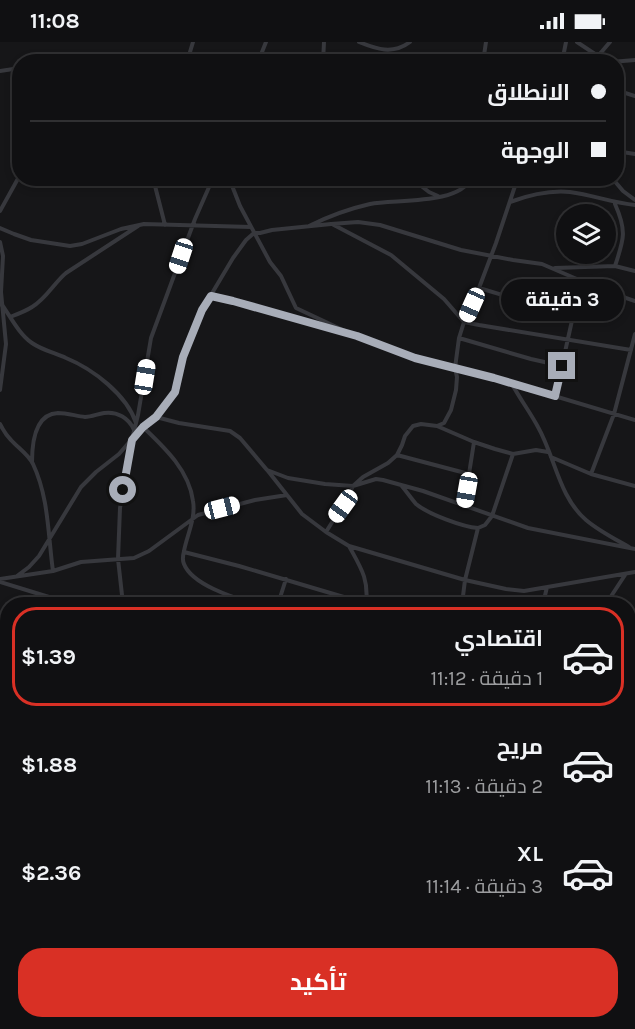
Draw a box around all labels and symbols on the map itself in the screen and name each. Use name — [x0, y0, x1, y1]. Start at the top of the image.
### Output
car — [167, 236, 195, 276]
callout: 3 دقيقة — [500, 279, 624, 321]
car — [456, 285, 488, 325]
route end — [548, 352, 575, 379]
car — [133, 358, 157, 396]
car — [455, 471, 479, 509]
route start — [109, 476, 136, 503]
car — [325, 486, 361, 526]
car — [202, 495, 242, 521]

